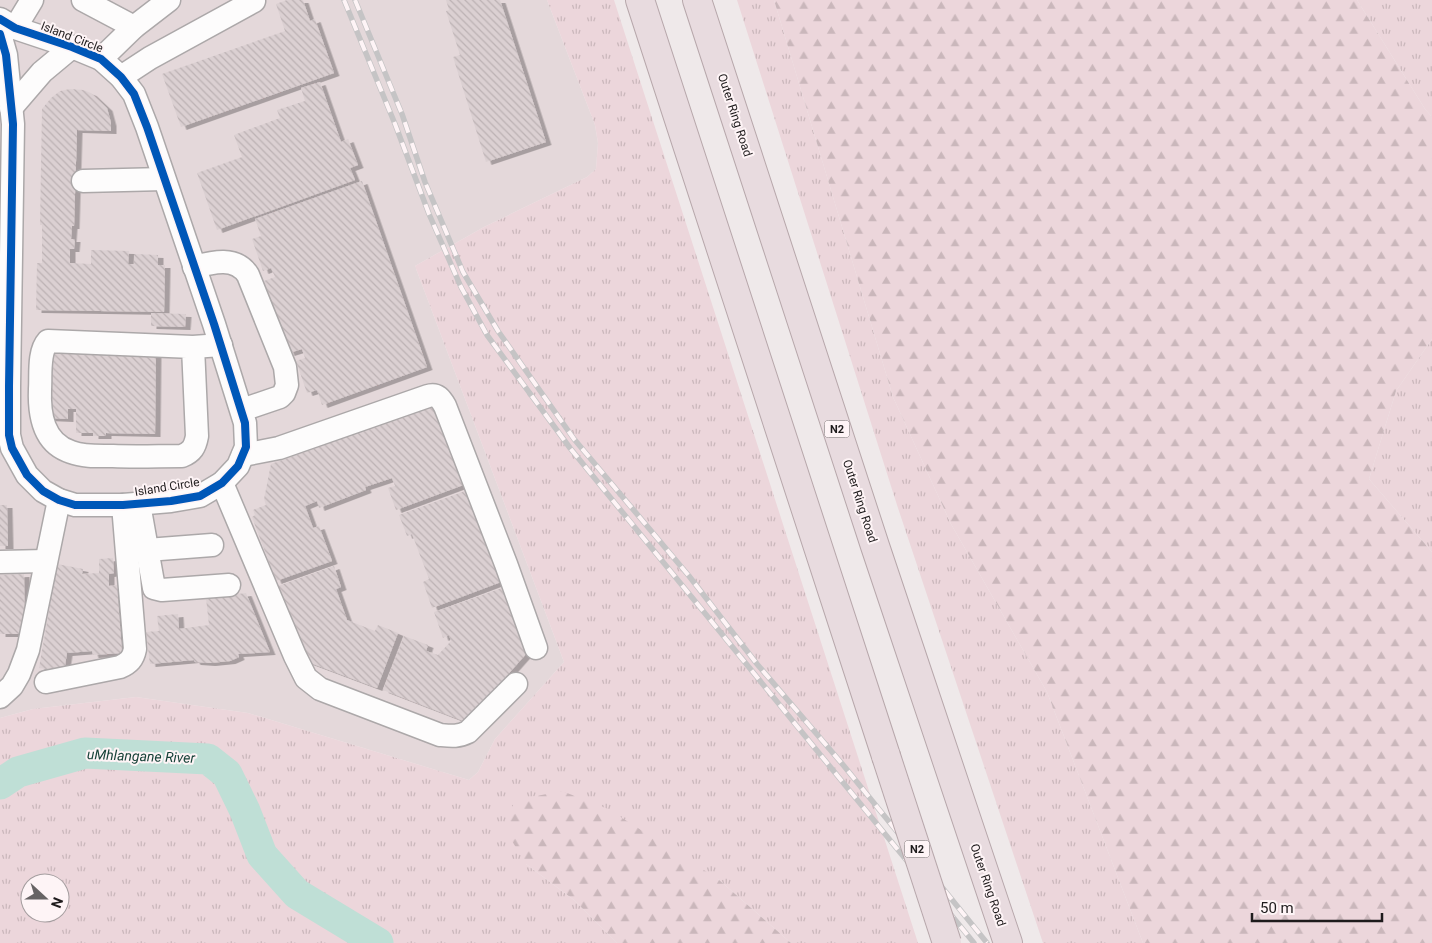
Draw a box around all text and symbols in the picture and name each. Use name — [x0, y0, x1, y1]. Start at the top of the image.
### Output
street label: Island Circle — [39, 19, 105, 55]
street label: Outer Ring Road — [715, 72, 755, 158]
road number: N2 — [824, 420, 850, 438]
street label: Outer Ring Road — [840, 458, 880, 544]
street label: Island Circle — [134, 475, 200, 499]
water label: uMhlangane River — [87, 746, 196, 766]
road number: N2 — [904, 841, 930, 858]
street label: Outer Ring Road — [967, 842, 1009, 928]
north arrow — [20, 873, 70, 923]
scale bar — [1252, 890, 1382, 922]
text: N — [48, 895, 66, 910]
text: 50 m — [1260, 899, 1294, 917]

